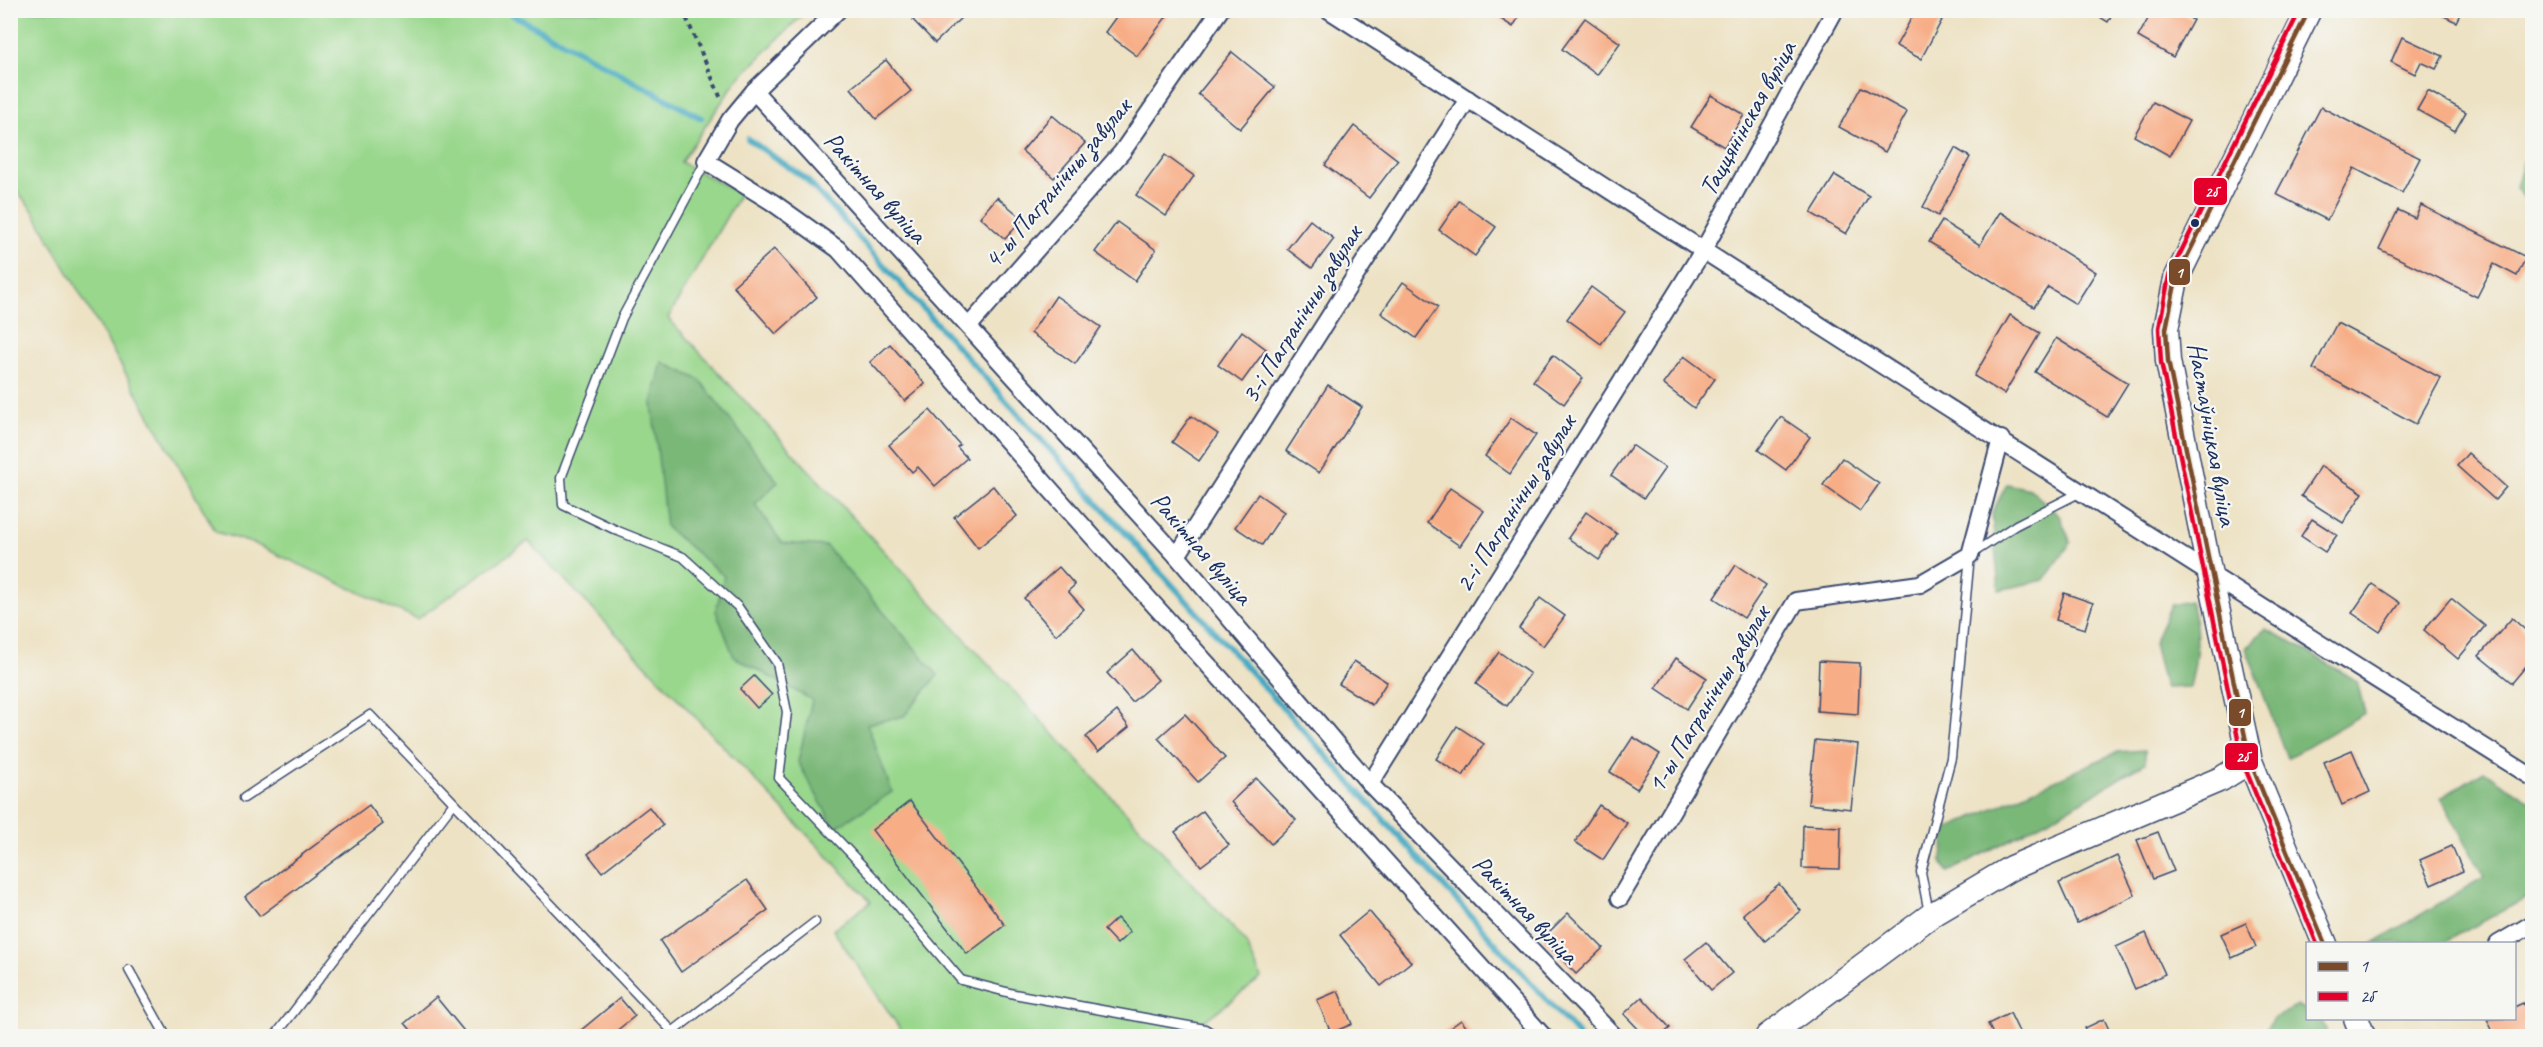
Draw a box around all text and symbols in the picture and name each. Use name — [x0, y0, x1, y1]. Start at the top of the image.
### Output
street label: Таццянінская вуліца — [1691, 34, 1804, 201]
street label: 4-ы Пагранічны завулак — [976, 89, 1141, 276]
street label: Ракітная вуліца — [817, 125, 936, 251]
line badge: 2б — [2193, 177, 2228, 206]
text: 2б — [2205, 182, 2222, 202]
street label: 3-і Пагранічны завулак — [1233, 217, 1372, 410]
unlabelled marker — [2189, 217, 2201, 229]
line badge: 1 — [2168, 258, 2191, 286]
text: 1 — [2175, 263, 2184, 283]
street label: Настаўніцкая вуліца — [2180, 340, 2245, 530]
street label: 2-і Пагранічны завулак — [1447, 406, 1586, 599]
street label: Ракітная вуліца — [1144, 485, 1261, 613]
street label: 1-ы Пагранічны завулак — [1639, 597, 1779, 800]
line badge: 1 — [2228, 698, 2252, 727]
text: 1 — [2236, 703, 2245, 723]
line badge: 2б — [2224, 742, 2259, 771]
text: 2б — [2236, 747, 2253, 767]
street label: Ракітная вуліца — [1465, 848, 1587, 972]
legend — [2306, 942, 2516, 1020]
text: 1 — [2360, 955, 2369, 977]
text: 2б — [2360, 985, 2378, 1007]

